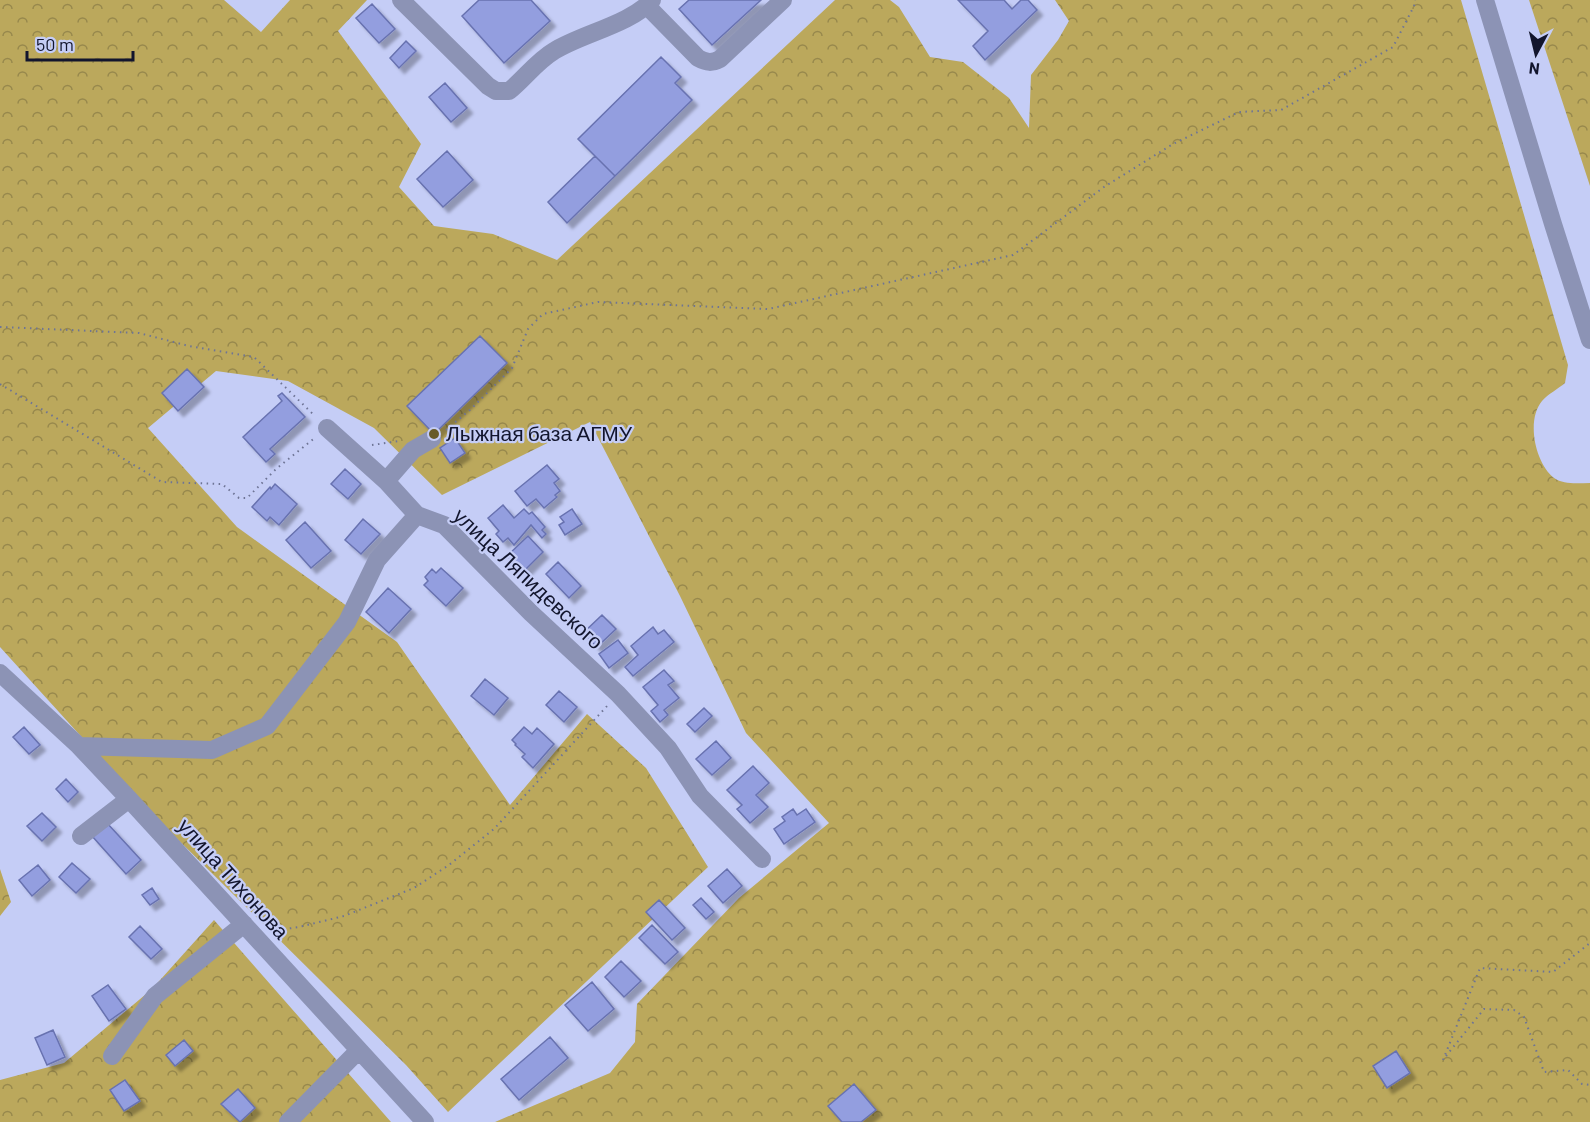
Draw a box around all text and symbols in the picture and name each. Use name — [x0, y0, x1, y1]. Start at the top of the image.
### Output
scale bar — [27, 24, 134, 62]
north arrow — [1506, 24, 1566, 84]
text: 50 m — [36, 33, 74, 55]
text: N — [1528, 59, 1541, 79]
place label: Лыжная база АГМУ — [446, 420, 633, 445]
marker: Лыжная база АГМУ — [427, 427, 441, 441]
street label: улица Ляпидевского — [449, 502, 609, 654]
street label: улица Тихонова — [174, 813, 295, 944]

